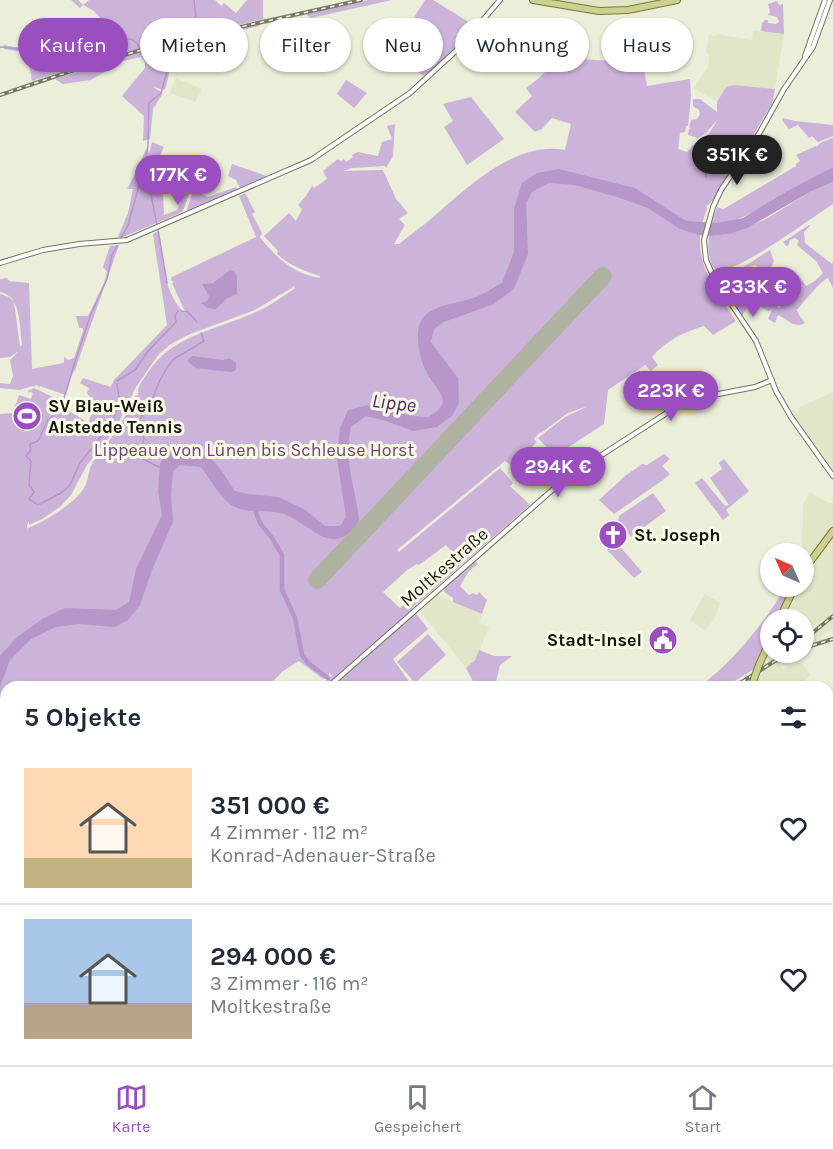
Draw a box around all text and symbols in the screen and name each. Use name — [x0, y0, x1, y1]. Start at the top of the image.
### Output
chip: Kaufen — [18, 18, 128, 72]
chip: Mieten — [140, 18, 248, 72]
chip: Filter — [260, 18, 351, 72]
chip: Neu — [363, 18, 443, 72]
chip: Wohnung — [455, 18, 589, 72]
chip: Haus — [601, 18, 693, 72]
pin: 351K € — [688, 135, 786, 186]
text: 351K € — [706, 143, 768, 166]
pin: 177K € — [129, 155, 227, 206]
text: 177K € — [149, 163, 207, 186]
pin: 233K € — [704, 267, 802, 318]
text: 233K € — [719, 275, 787, 298]
pin: 223K € — [622, 371, 720, 422]
text: 223K € — [637, 379, 705, 402]
water label: Lippe — [371, 389, 417, 417]
place label: SV Blau-Weiß Alstedde Tennis — [48, 395, 183, 438]
sports icon: SV Blau-Weiß Alstedde Tennis — [11, 400, 43, 432]
park label: Lippeaue von Lünen bis Schleuse Horst — [94, 439, 414, 461]
pin: 294K € — [509, 447, 607, 498]
text: 294K € — [524, 455, 592, 478]
church icon: St. Joseph — [597, 519, 629, 551]
street label: Moltkestraße — [396, 523, 492, 611]
place label: St. Joseph — [634, 524, 720, 546]
north arrow — [760, 543, 814, 597]
map controls — [760, 543, 814, 663]
button: locate — [760, 609, 814, 663]
public building icon: Stadt-Insel — [647, 624, 679, 656]
place label: Stadt-Insel — [547, 629, 642, 651]
icon: filters — [777, 701, 810, 734]
text: 5 Objekte — [24, 702, 141, 733]
text: 351 000 € — [210, 790, 330, 821]
icon: home — [72, 792, 144, 864]
icon: heart — [777, 812, 810, 845]
text: 4 Zimmer · 112 m² — [210, 821, 368, 844]
text: Konrad-Adenauer-Straße — [210, 844, 436, 867]
text: 294 000 € — [210, 941, 336, 972]
icon: home — [72, 943, 144, 1015]
icon: heart — [777, 963, 810, 996]
text: 3 Zimmer · 116 m² — [210, 972, 369, 995]
text: Moltkestraße — [210, 995, 331, 1018]
tab: Karte — [112, 1081, 150, 1136]
tab: Gespeichert — [374, 1081, 461, 1136]
tab: Start — [685, 1081, 721, 1136]

